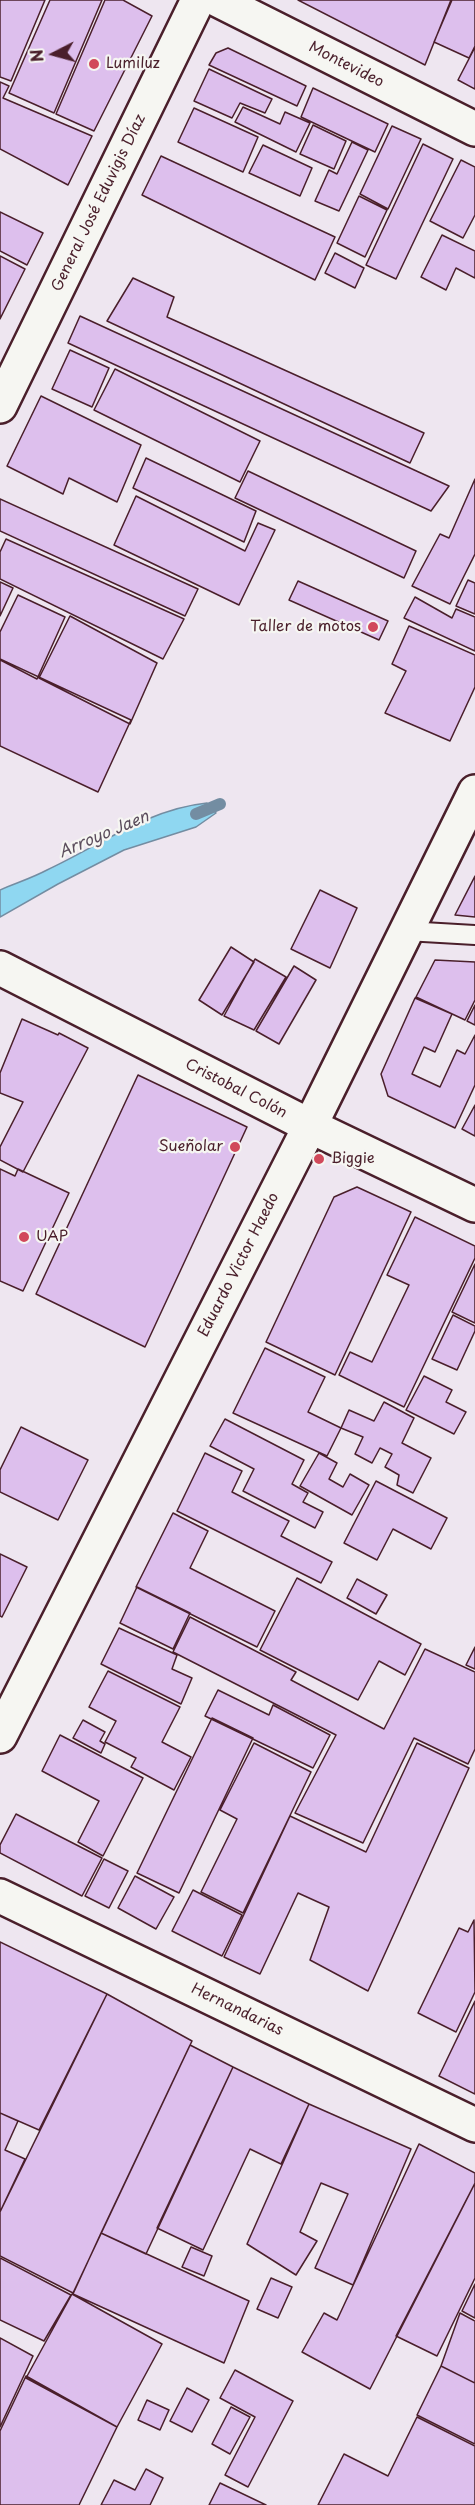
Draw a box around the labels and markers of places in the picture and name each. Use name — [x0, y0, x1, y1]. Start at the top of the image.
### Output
place label: Lumiluz — [106, 55, 160, 73]
marker: Lumiluz — [87, 57, 101, 71]
place label: Taller de motos — [250, 618, 361, 636]
marker: Taller de motos — [366, 620, 380, 634]
place label: Sueñolar — [159, 1138, 223, 1156]
marker: Sueñolar — [228, 1140, 242, 1154]
place label: Biggie — [331, 1150, 375, 1168]
marker: Biggie — [312, 1152, 326, 1166]
place label: UAP — [36, 1228, 68, 1246]
marker: UAP — [17, 1230, 31, 1244]

